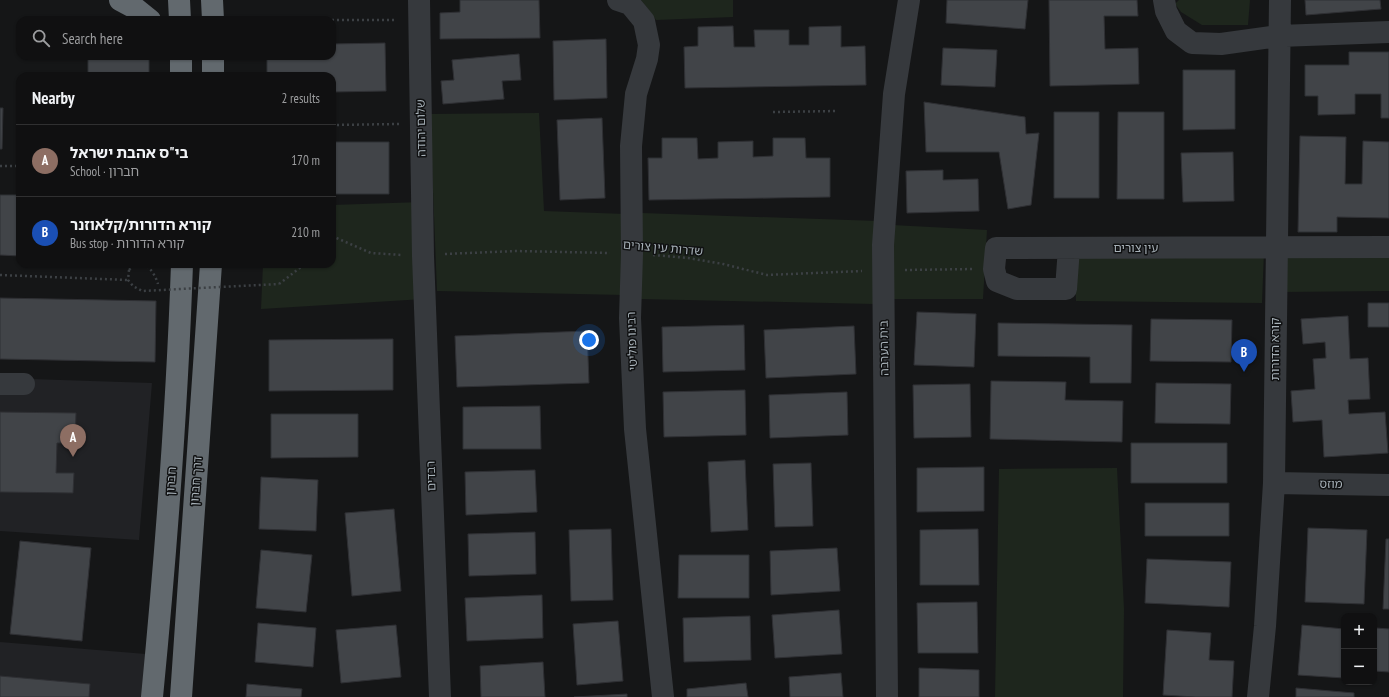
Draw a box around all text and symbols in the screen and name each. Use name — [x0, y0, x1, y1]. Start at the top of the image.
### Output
search box — [16, 16, 336, 60]
icon: search — [30, 27, 52, 49]
text: Search here — [62, 29, 123, 48]
text: Nearby — [32, 87, 75, 109]
text: 2 results — [281, 90, 320, 107]
street label: שלום יהודה — [412, 99, 429, 157]
text: בי"ס אהבת ישראל — [70, 143, 188, 162]
text: A — [42, 152, 48, 169]
text: 170 m — [291, 152, 320, 169]
text: School · חברון — [70, 163, 139, 180]
text: קורא הדורות/קלאוזנר — [70, 215, 211, 234]
text: B — [42, 224, 48, 241]
text: 210 m — [291, 224, 320, 241]
text: Bus stop · קורא הדורות — [70, 235, 185, 252]
street label: שדרות עין צורים — [622, 237, 704, 258]
street label: עין צורים — [1114, 240, 1158, 255]
street label: רבינו פוליטי — [623, 311, 640, 371]
street label: קורא הדורות — [1267, 317, 1282, 381]
street label: בית הערבה — [876, 320, 891, 376]
your location — [579, 330, 599, 350]
pin: B — [1231, 339, 1257, 372]
pin: A — [60, 424, 86, 457]
street label: דרך חברון — [186, 455, 205, 506]
street label: רבדים — [422, 461, 439, 491]
street label: חברון — [162, 466, 179, 496]
street label: מוזס — [1319, 476, 1343, 491]
map controls — [1341, 613, 1377, 685]
button: + — [1341, 613, 1377, 649]
button: − — [1341, 649, 1377, 685]

